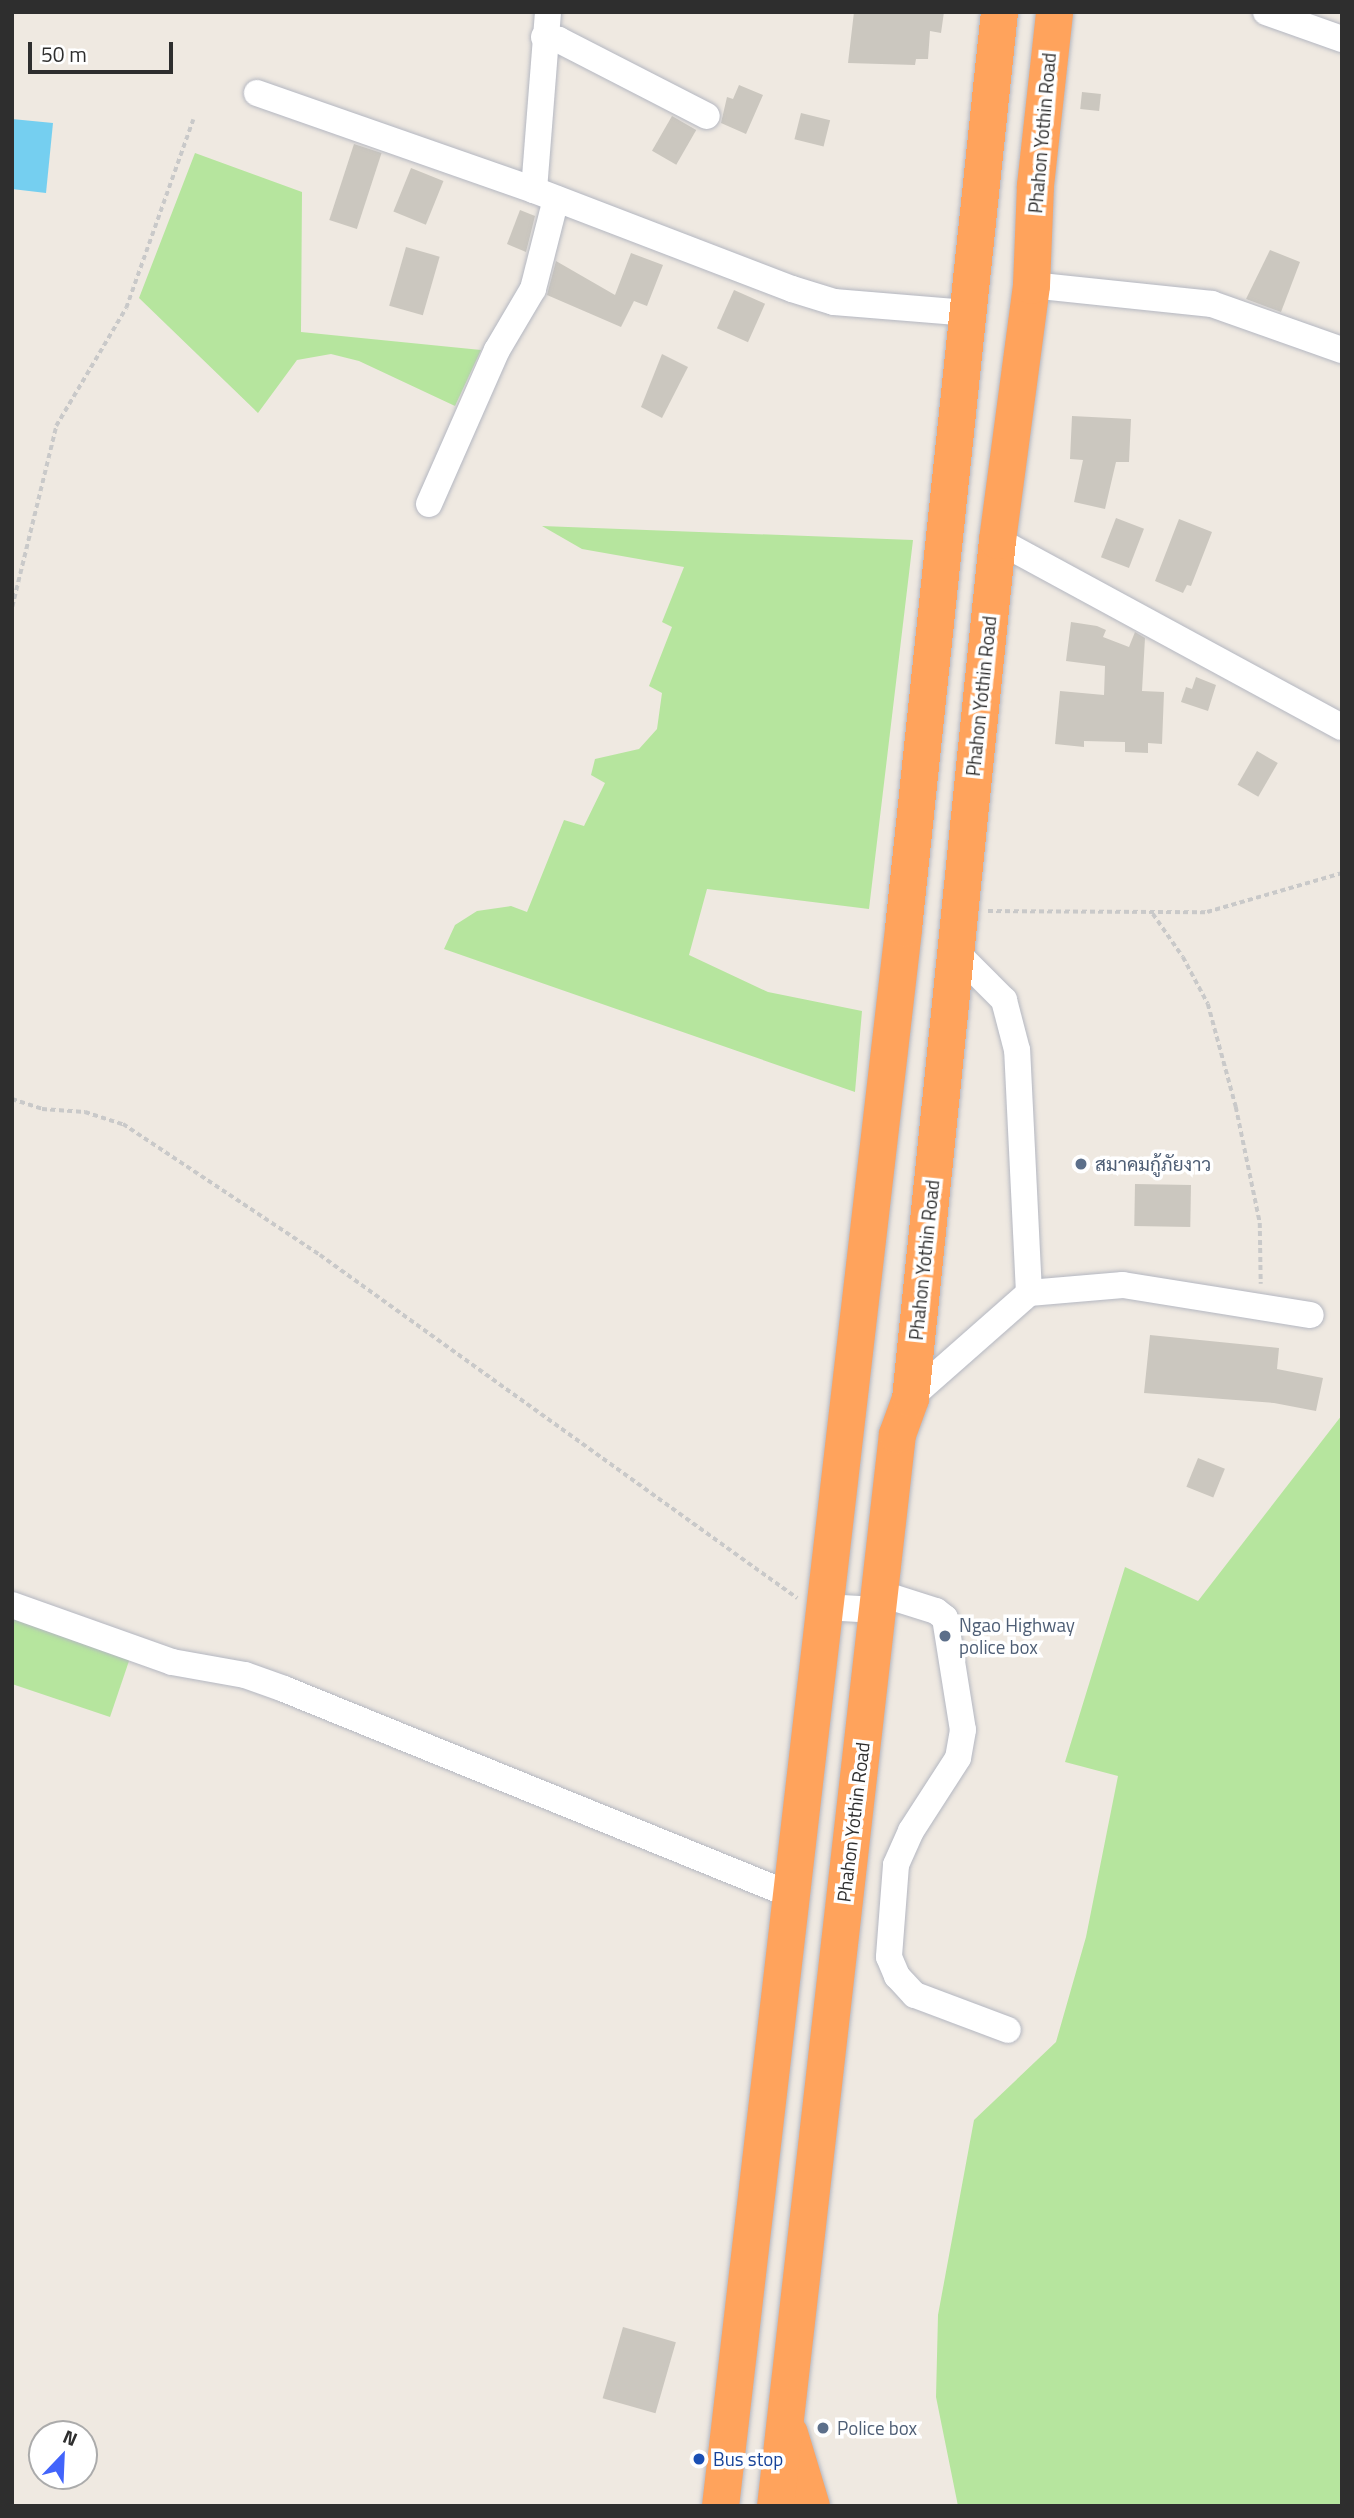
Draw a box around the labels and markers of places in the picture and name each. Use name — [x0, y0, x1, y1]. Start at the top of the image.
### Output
place label: สมาคมกู้ภัยงาว — [1095, 1153, 1211, 1175]
marker: สมาคมกู้ภัยงาว — [1073, 1156, 1089, 1172]
place label: Ngao Highway police box — [959, 1614, 1075, 1658]
marker: Ngao Highway police box — [937, 1628, 953, 1644]
place label: Police box — [837, 2417, 917, 2439]
marker: Police box — [815, 2420, 831, 2436]
place label: Bus stop — [713, 2448, 783, 2470]
marker: Bus stop — [691, 2451, 707, 2467]

